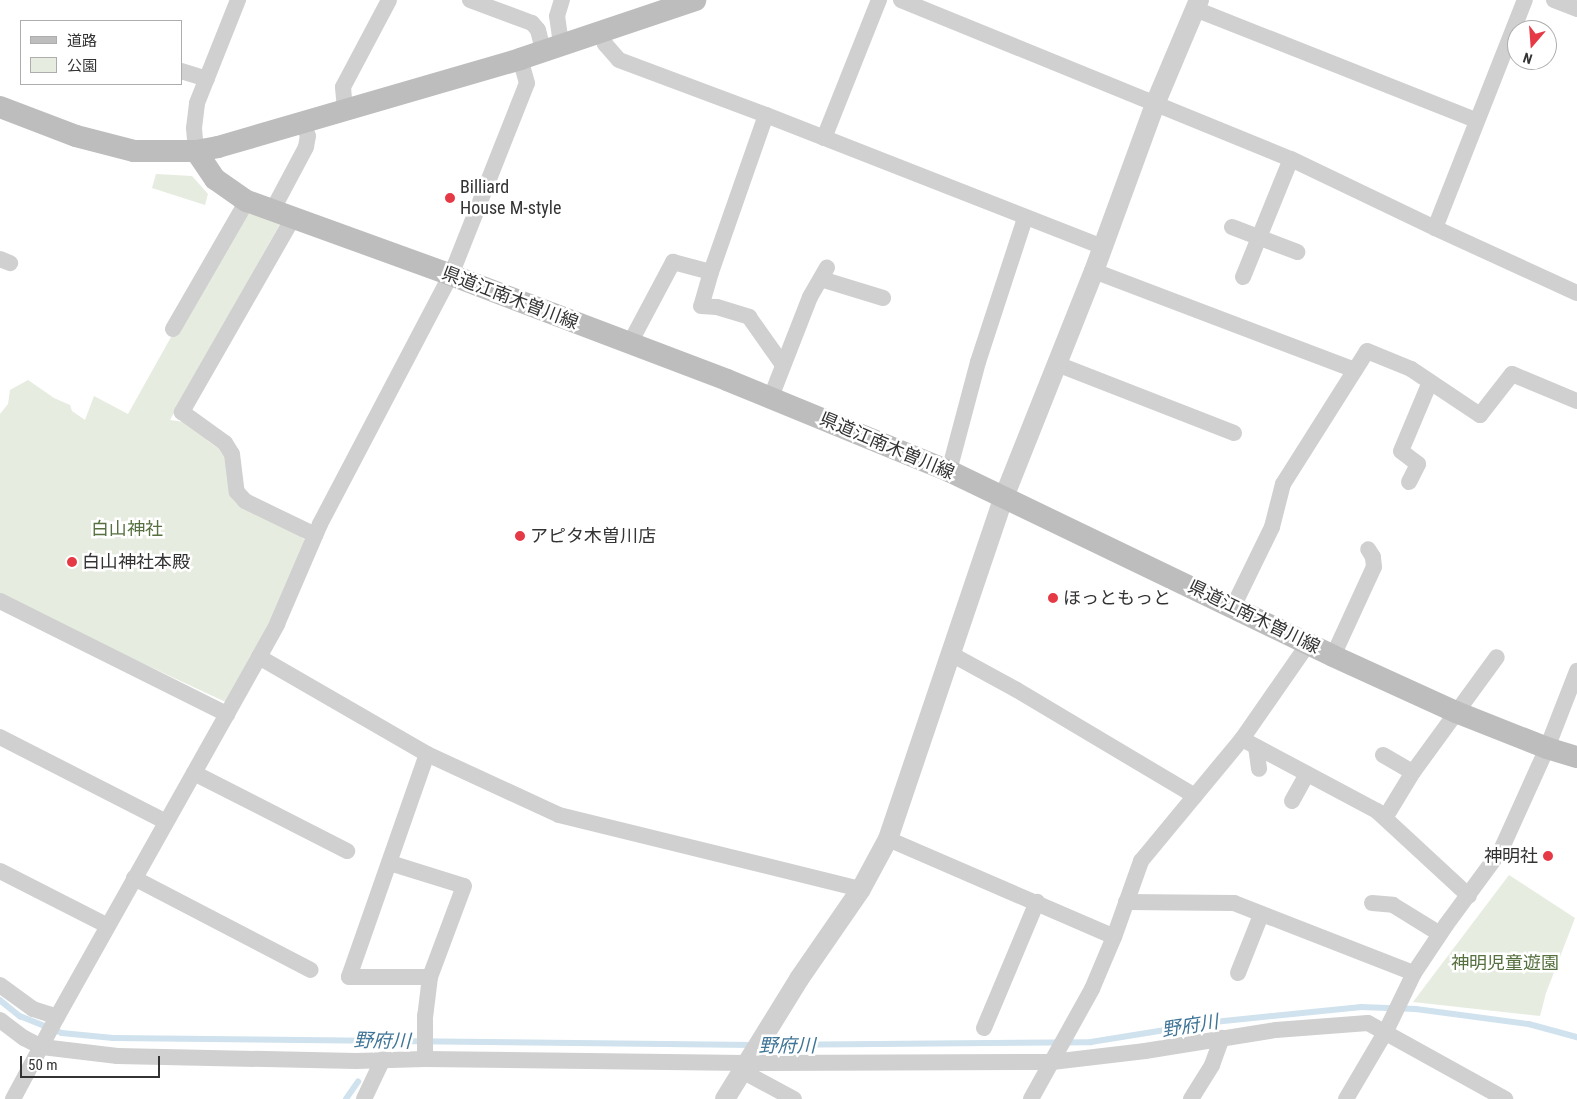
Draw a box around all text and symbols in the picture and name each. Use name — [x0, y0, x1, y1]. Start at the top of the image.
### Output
legend — [20, 20, 182, 85]
north arrow — [1507, 20, 1557, 70]
text: 道路 — [67, 32, 97, 50]
text: N — [1521, 49, 1534, 67]
text: 公園 — [67, 57, 97, 75]
place label: Billiard House M-style — [460, 177, 561, 220]
marker: Billiard House M-style — [444, 192, 456, 204]
street label: 県道江南木曽川線 — [439, 262, 581, 334]
street label: 県道江南木曽川線 — [817, 408, 957, 484]
park label: 白山神社 — [91, 518, 163, 540]
place label: アピタ木曽川店 — [530, 525, 656, 547]
marker: アピタ木曽川店 — [514, 530, 526, 542]
place label: 白山神社本殿 — [82, 551, 190, 573]
marker: 白山神社本殿 — [66, 556, 78, 568]
street label: 県道江南木曽川線 — [1185, 576, 1323, 658]
place label: ほっともっと — [1063, 587, 1171, 609]
marker: ほっともっと — [1047, 592, 1059, 604]
place label: 神明社 — [1484, 845, 1538, 867]
marker: 神明社 — [1542, 850, 1554, 862]
park label: 神明児童遊園 — [1451, 952, 1559, 974]
water label: 野府川 — [1160, 1010, 1220, 1042]
water label: 野府川 — [353, 1029, 411, 1053]
water label: 野府川 — [759, 1035, 815, 1057]
scale bar — [22, 1046, 162, 1078]
text: 50 m — [28, 1056, 58, 1074]

